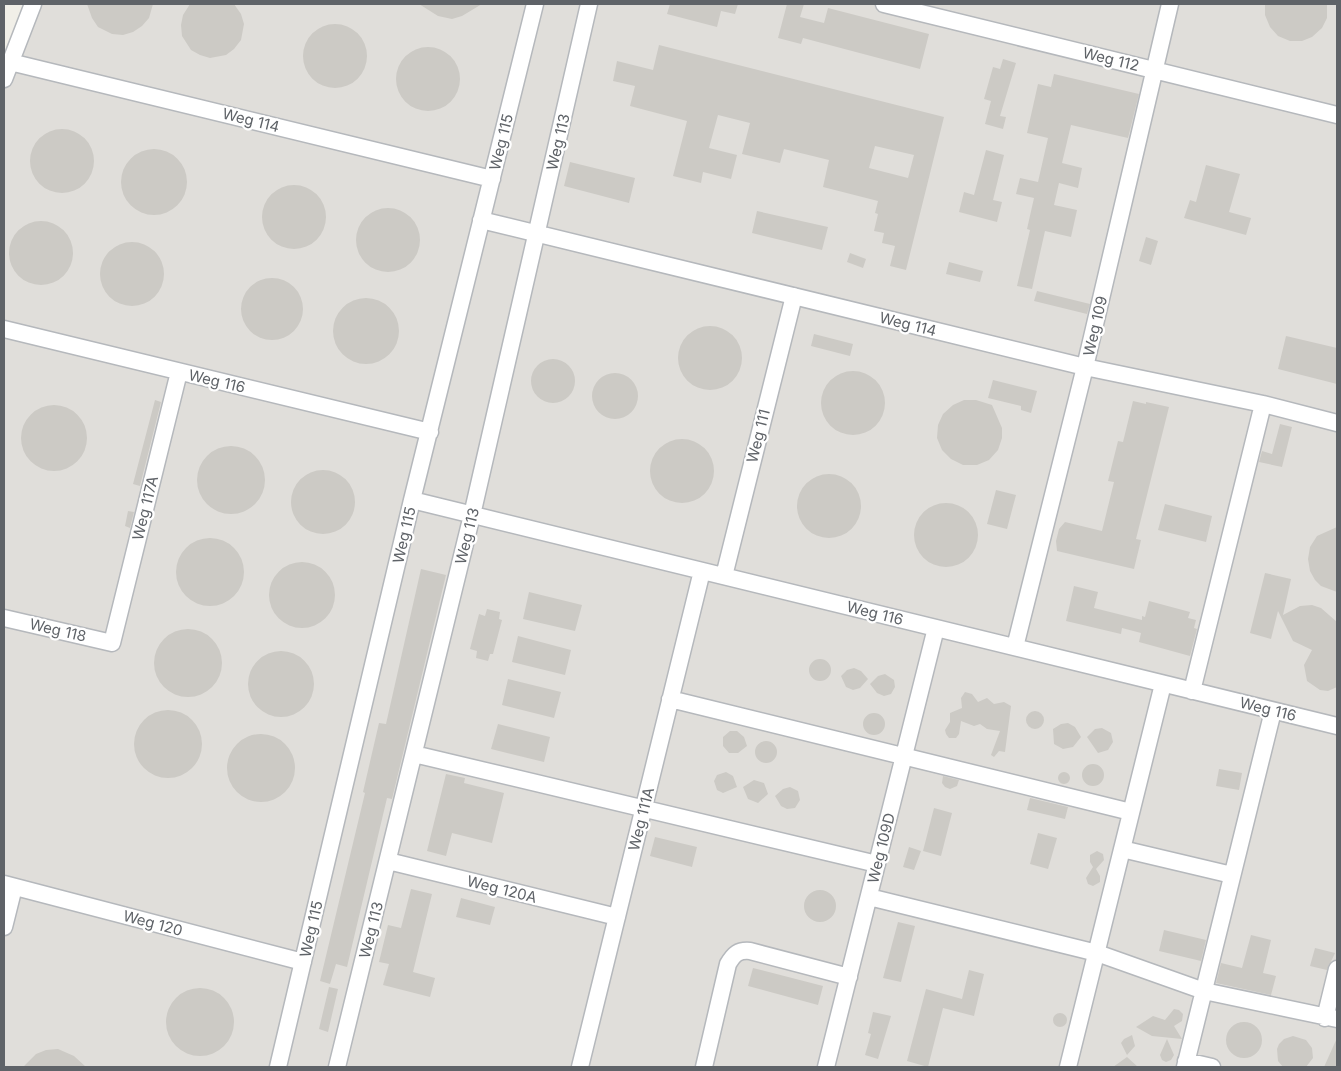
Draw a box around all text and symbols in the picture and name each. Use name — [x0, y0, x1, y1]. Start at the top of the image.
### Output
street label: Weg 112 — [1081, 43, 1141, 75]
street label: Weg 114 — [221, 104, 281, 136]
street label: Weg 115 — [485, 112, 517, 172]
street label: Weg 113 — [542, 112, 574, 172]
street label: Weg 109 — [1079, 294, 1111, 358]
street label: Weg 114 — [878, 308, 938, 340]
street label: Weg 116 — [187, 365, 247, 397]
street label: Weg 111 — [742, 407, 774, 465]
street label: Weg 117A — [128, 474, 162, 542]
street label: Weg 115 — [388, 505, 420, 565]
street label: Weg 113 — [451, 506, 483, 566]
street label: Weg 116 — [845, 597, 905, 629]
street label: Weg 118 — [28, 614, 88, 646]
street label: Weg 116 — [1238, 693, 1298, 725]
street label: Weg 111A — [624, 785, 658, 853]
street label: Weg 109D — [863, 811, 899, 885]
street label: Weg 120A — [465, 871, 539, 907]
street label: Weg 115 — [295, 899, 327, 959]
street label: Weg 113 — [355, 900, 387, 960]
street label: Weg 120 — [121, 906, 185, 940]

